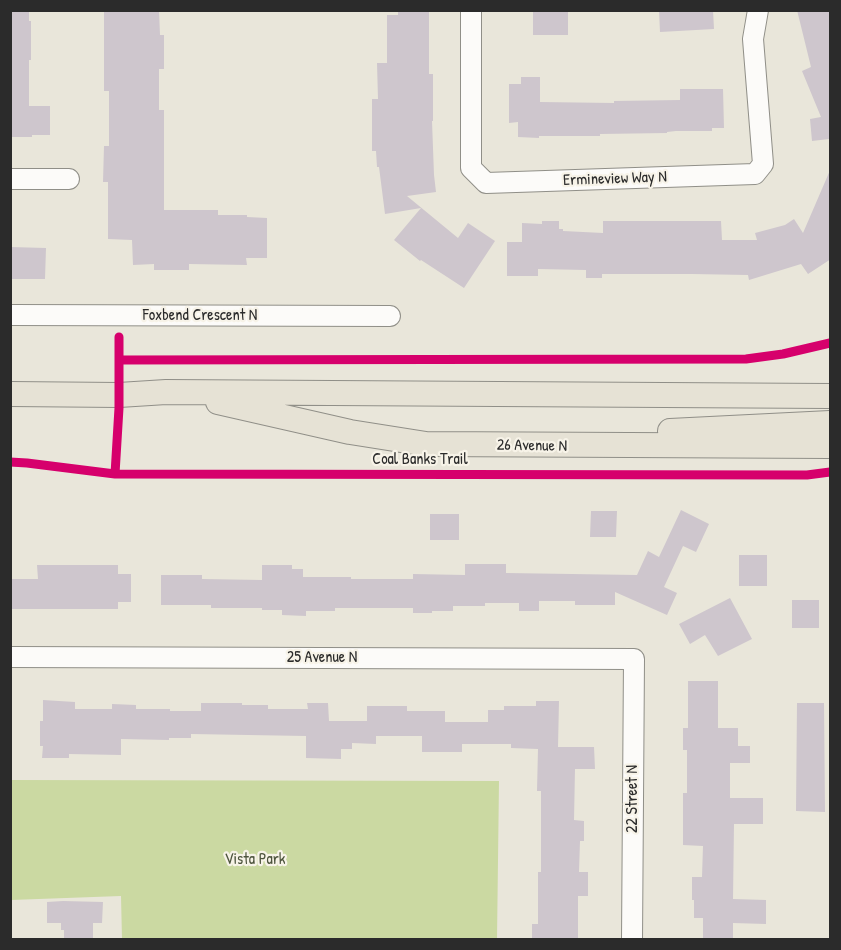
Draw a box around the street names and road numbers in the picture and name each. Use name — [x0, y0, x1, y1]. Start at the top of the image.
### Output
street label: Ermineview Way N — [563, 168, 667, 190]
street label: Foxbend Crescent N — [143, 306, 257, 326]
street label: 26 Avenue N — [497, 436, 567, 456]
street label: Coal Banks Trail — [372, 450, 468, 470]
street label: 25 Avenue N — [287, 648, 357, 668]
street label: 22 Street N — [623, 765, 643, 833]

